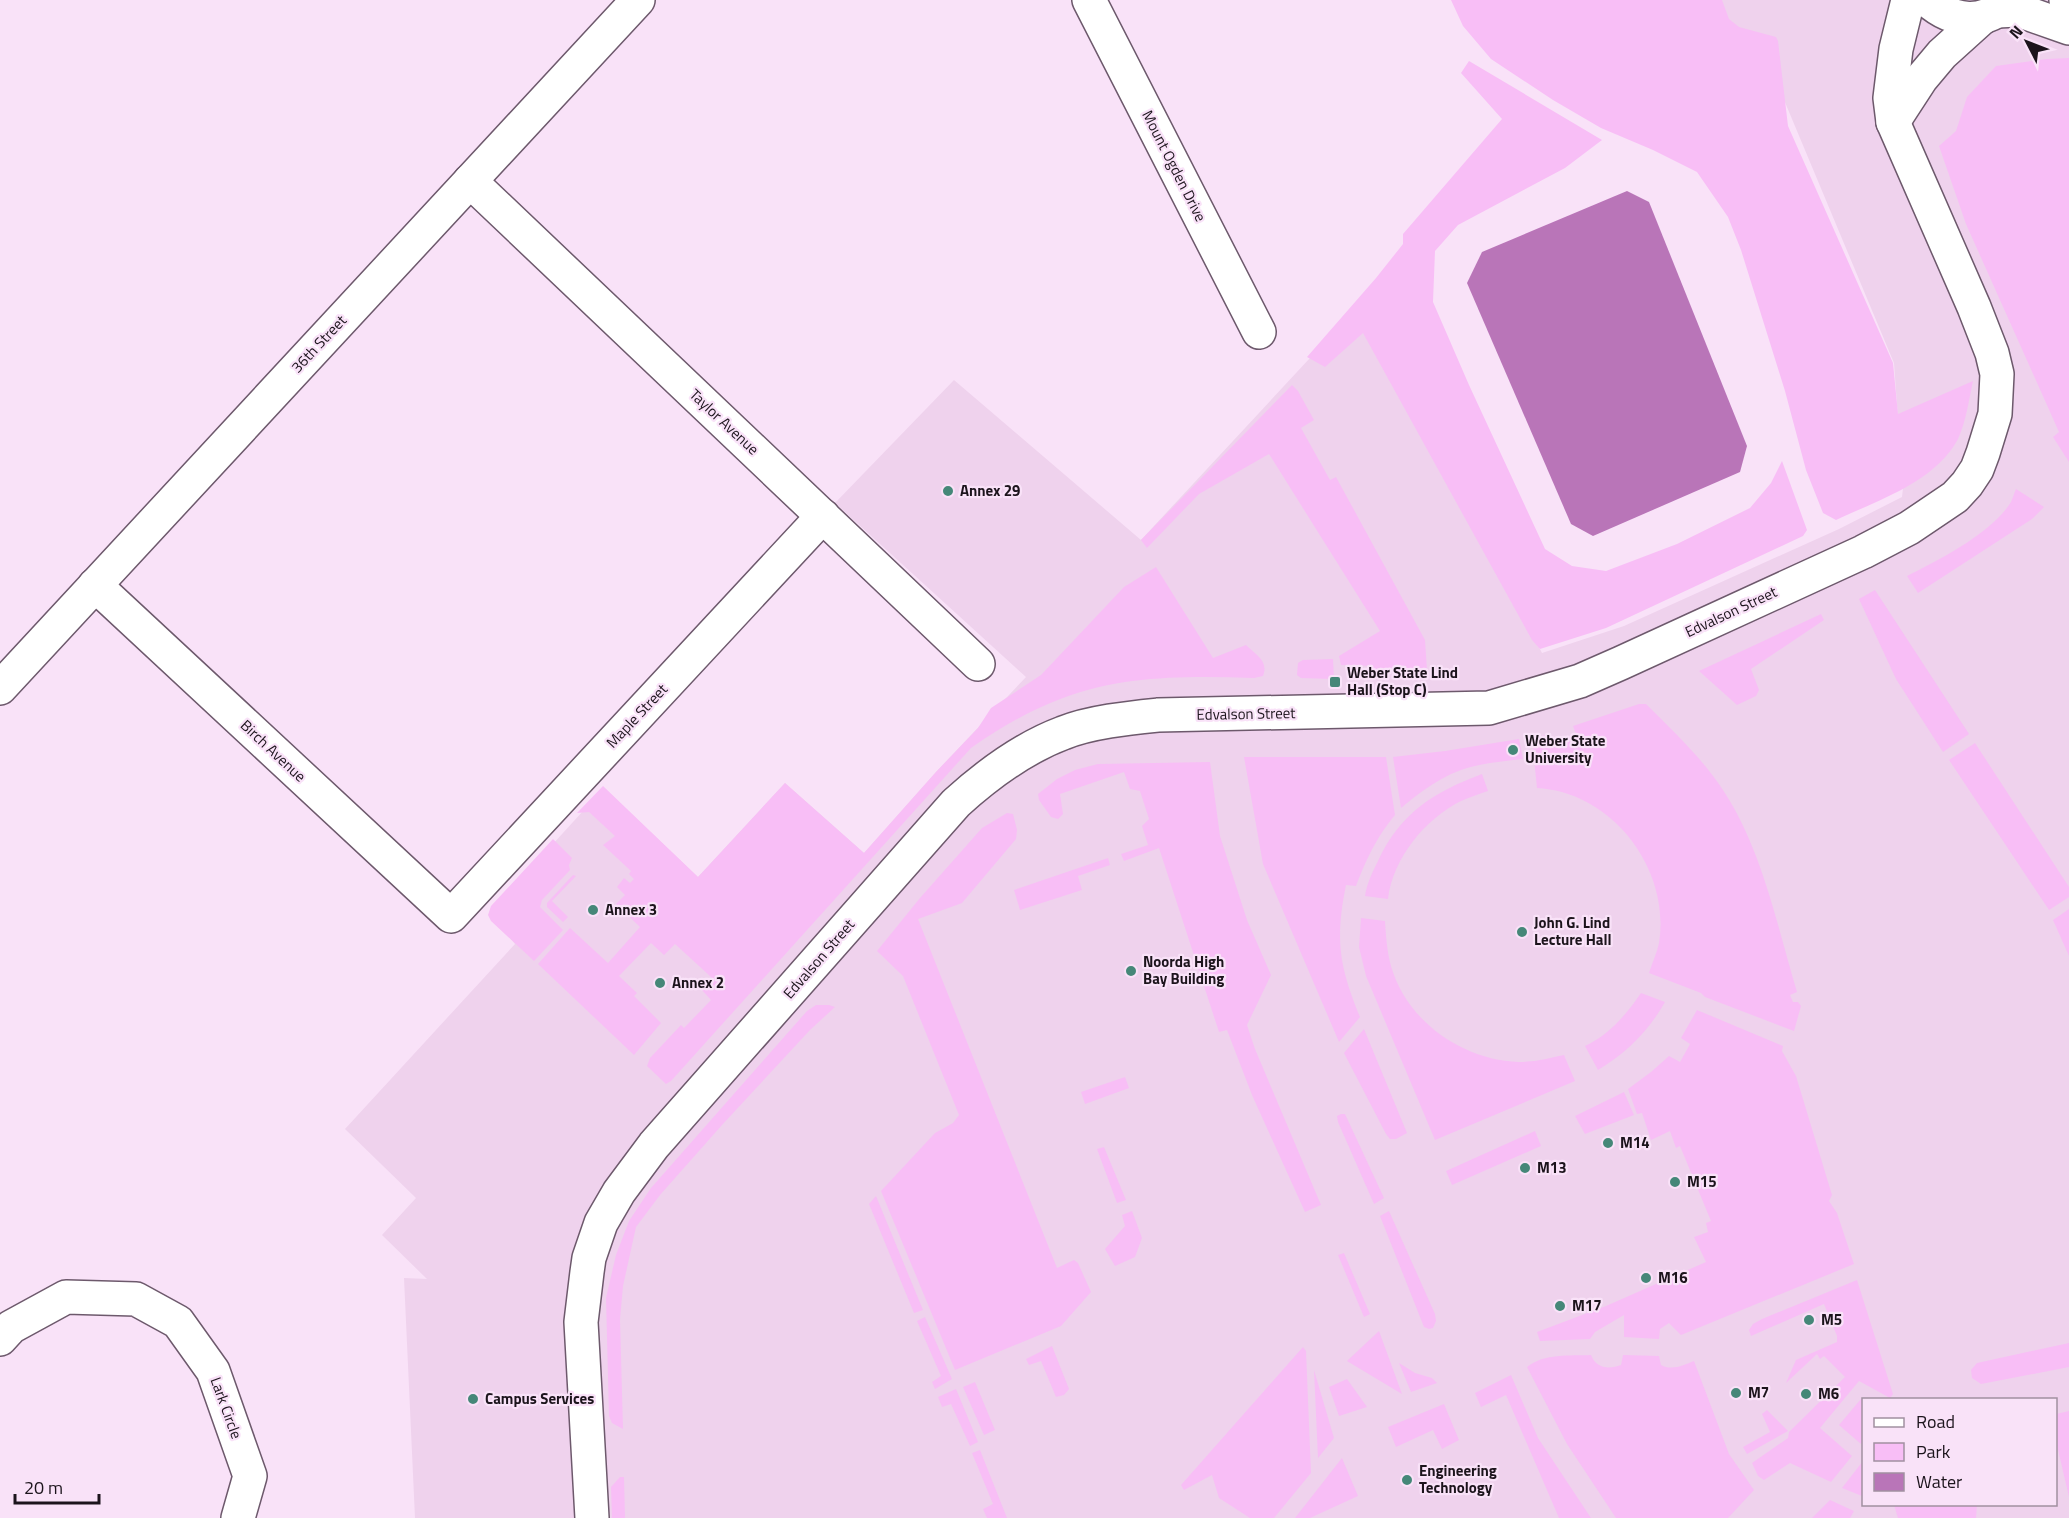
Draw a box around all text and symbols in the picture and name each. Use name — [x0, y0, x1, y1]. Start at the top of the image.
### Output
north arrow — [1997, 12, 2057, 72]
text: N — [2003, 20, 2028, 44]
street label: Mount Ogden Drive — [1136, 106, 1212, 225]
street label: 36th Street — [286, 309, 352, 378]
street label: Taylor Avenue — [684, 383, 764, 460]
place label: Annex 29 — [960, 479, 1020, 502]
marker: Annex 29 — [941, 484, 955, 498]
street label: Edvalson Street — [1681, 580, 1781, 643]
place label: Weber State Lind Hall (Stop C) — [1347, 661, 1458, 701]
marker: Weber State Lind Hall (Stop C) — [1328, 675, 1342, 689]
street label: Maple Street — [601, 678, 673, 753]
street label: Edvalson Street — [1196, 701, 1296, 726]
street label: Birch Avenue — [235, 714, 311, 787]
place label: Weber State University — [1525, 729, 1606, 769]
marker: Weber State University — [1506, 743, 1520, 757]
place label: Annex 3 — [605, 898, 657, 921]
marker: Annex 3 — [586, 903, 600, 917]
place label: John G. Lind Lecture Hall — [1534, 911, 1612, 951]
street label: Edvalson Street — [777, 913, 860, 1004]
marker: John G. Lind Lecture Hall — [1515, 925, 1529, 939]
place label: Noorda High Bay Building — [1143, 950, 1224, 990]
marker: Noorda High Bay Building — [1124, 964, 1138, 978]
place label: Annex 2 — [672, 971, 724, 994]
marker: Annex 2 — [653, 976, 667, 990]
place label: M14 — [1620, 1131, 1650, 1154]
marker: M14 — [1601, 1136, 1615, 1150]
place label: M13 — [1537, 1156, 1567, 1179]
marker: M13 — [1518, 1161, 1532, 1175]
place label: M15 — [1687, 1170, 1717, 1193]
marker: M15 — [1668, 1175, 1682, 1189]
place label: M16 — [1658, 1266, 1688, 1289]
marker: M16 — [1639, 1271, 1653, 1285]
place label: M17 — [1572, 1294, 1602, 1317]
marker: M17 — [1553, 1299, 1567, 1313]
place label: M5 — [1821, 1308, 1842, 1331]
marker: M5 — [1802, 1313, 1816, 1327]
street label: Lark Circle — [205, 1374, 248, 1442]
place label: M7 — [1748, 1381, 1769, 1404]
place label: M6 — [1818, 1382, 1839, 1405]
marker: M7 — [1729, 1386, 1743, 1400]
place label: Campus Services — [485, 1387, 594, 1410]
marker: M6 — [1799, 1387, 1813, 1401]
marker: Campus Services — [466, 1392, 480, 1406]
legend — [1862, 1398, 2057, 1506]
text: Road — [1916, 1408, 1955, 1435]
text: Park — [1916, 1438, 1951, 1465]
place label: Engineering Technology — [1419, 1459, 1497, 1499]
scale bar — [15, 1467, 99, 1505]
text: Water — [1916, 1468, 1962, 1495]
marker: Engineering Technology — [1400, 1473, 1414, 1487]
text: 20 m — [24, 1474, 63, 1501]

